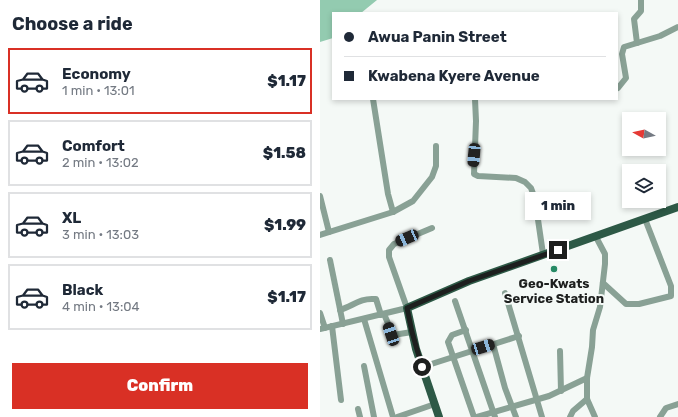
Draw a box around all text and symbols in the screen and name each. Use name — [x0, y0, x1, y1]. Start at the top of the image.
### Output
text: Choose a ride — [12, 13, 133, 35]
text: Awua Panin Street — [368, 28, 507, 46]
icon: car — [14, 63, 50, 99]
text: Economy — [62, 65, 131, 83]
text: Kwabena Kyere Avenue — [368, 67, 540, 85]
text: $1.17 — [267, 72, 306, 90]
text: 1 min · 13:01 — [62, 83, 135, 98]
north arrow — [622, 112, 666, 156]
map controls — [622, 112, 666, 208]
icon: car — [14, 135, 50, 171]
text: Comfort — [62, 137, 125, 155]
car — [467, 143, 481, 167]
text: $1.58 — [263, 144, 306, 162]
text: 2 min · 13:02 — [62, 155, 139, 170]
button: layers — [622, 164, 666, 208]
callout: 1 min — [525, 192, 591, 220]
text: 1 min — [541, 198, 575, 213]
icon: car — [14, 207, 50, 243]
text: XL — [62, 209, 81, 227]
text: $1.99 — [264, 216, 306, 234]
text: 3 min · 13:03 — [62, 227, 139, 242]
car — [394, 228, 420, 248]
route end — [549, 241, 567, 259]
marker: Geo-Kwats Service Station — [549, 264, 559, 274]
place label: Geo-Kwats Service Station — [504, 276, 604, 306]
icon: car — [14, 279, 50, 315]
text: Black — [62, 281, 103, 299]
text: $1.17 — [267, 288, 306, 306]
text: 4 min · 13:04 — [62, 299, 140, 314]
car — [381, 321, 401, 347]
car — [470, 338, 496, 356]
route start — [413, 358, 431, 376]
button: Confirm — [12, 363, 308, 409]

